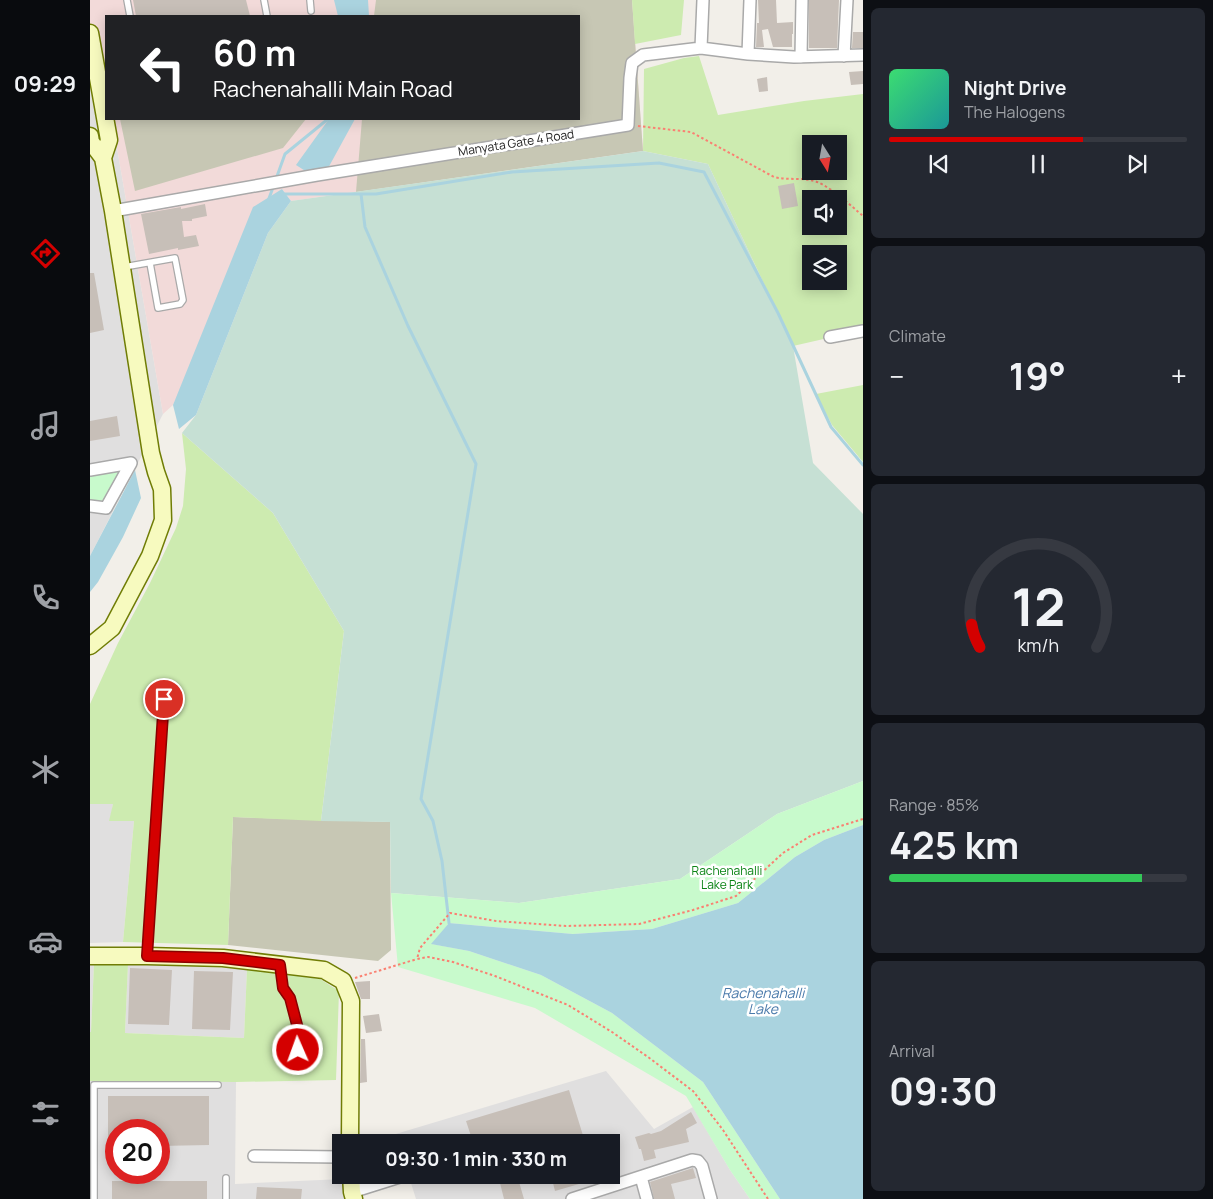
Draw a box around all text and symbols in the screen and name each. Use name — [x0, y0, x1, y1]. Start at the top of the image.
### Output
text: 60 m — [213, 29, 296, 77]
icon: left — [130, 35, 195, 100]
text: 09:29 — [14, 69, 76, 99]
text: Rachenahalli Main Road — [213, 74, 453, 104]
text: Night Drive — [964, 75, 1066, 101]
text: The Halogens — [964, 101, 1065, 123]
street label: Manyata Gate 4 Road — [457, 125, 575, 160]
north arrow — [802, 135, 848, 180]
map controls — [802, 135, 847, 290]
icon: previous — [925, 150, 953, 178]
icon: pause — [1024, 150, 1052, 178]
icon: next — [1123, 150, 1151, 178]
button: sound — [802, 190, 847, 235]
icon: directions — [28, 236, 63, 271]
button: layers — [802, 245, 847, 290]
text: Climate — [889, 325, 946, 347]
text: 19° — [1009, 349, 1066, 401]
text: − — [889, 357, 904, 395]
text: + — [1171, 357, 1187, 395]
icon: music — [28, 408, 63, 443]
text: 12 — [1011, 571, 1065, 642]
icon: phone — [28, 580, 63, 615]
text: km/h — [1017, 633, 1059, 657]
pin — [143, 678, 185, 720]
icon: arrive — [150, 685, 178, 713]
icon: climate — [28, 752, 63, 787]
text: Range · 85% — [889, 794, 979, 816]
text: 425 km — [889, 818, 1019, 870]
park label: Rachenahalli Lake Park — [692, 862, 762, 893]
icon: car — [28, 924, 63, 959]
water label: Rachenahalli Lake — [722, 983, 806, 1018]
position arrow — [271, 1023, 323, 1075]
text: Arrival — [889, 1040, 935, 1062]
text: 09:30 — [889, 1064, 998, 1116]
icon: filters — [28, 1096, 63, 1131]
speed limit sign: 20 — [105, 1119, 170, 1184]
text: 09:30 · 1 min · 330 m — [385, 1146, 567, 1172]

